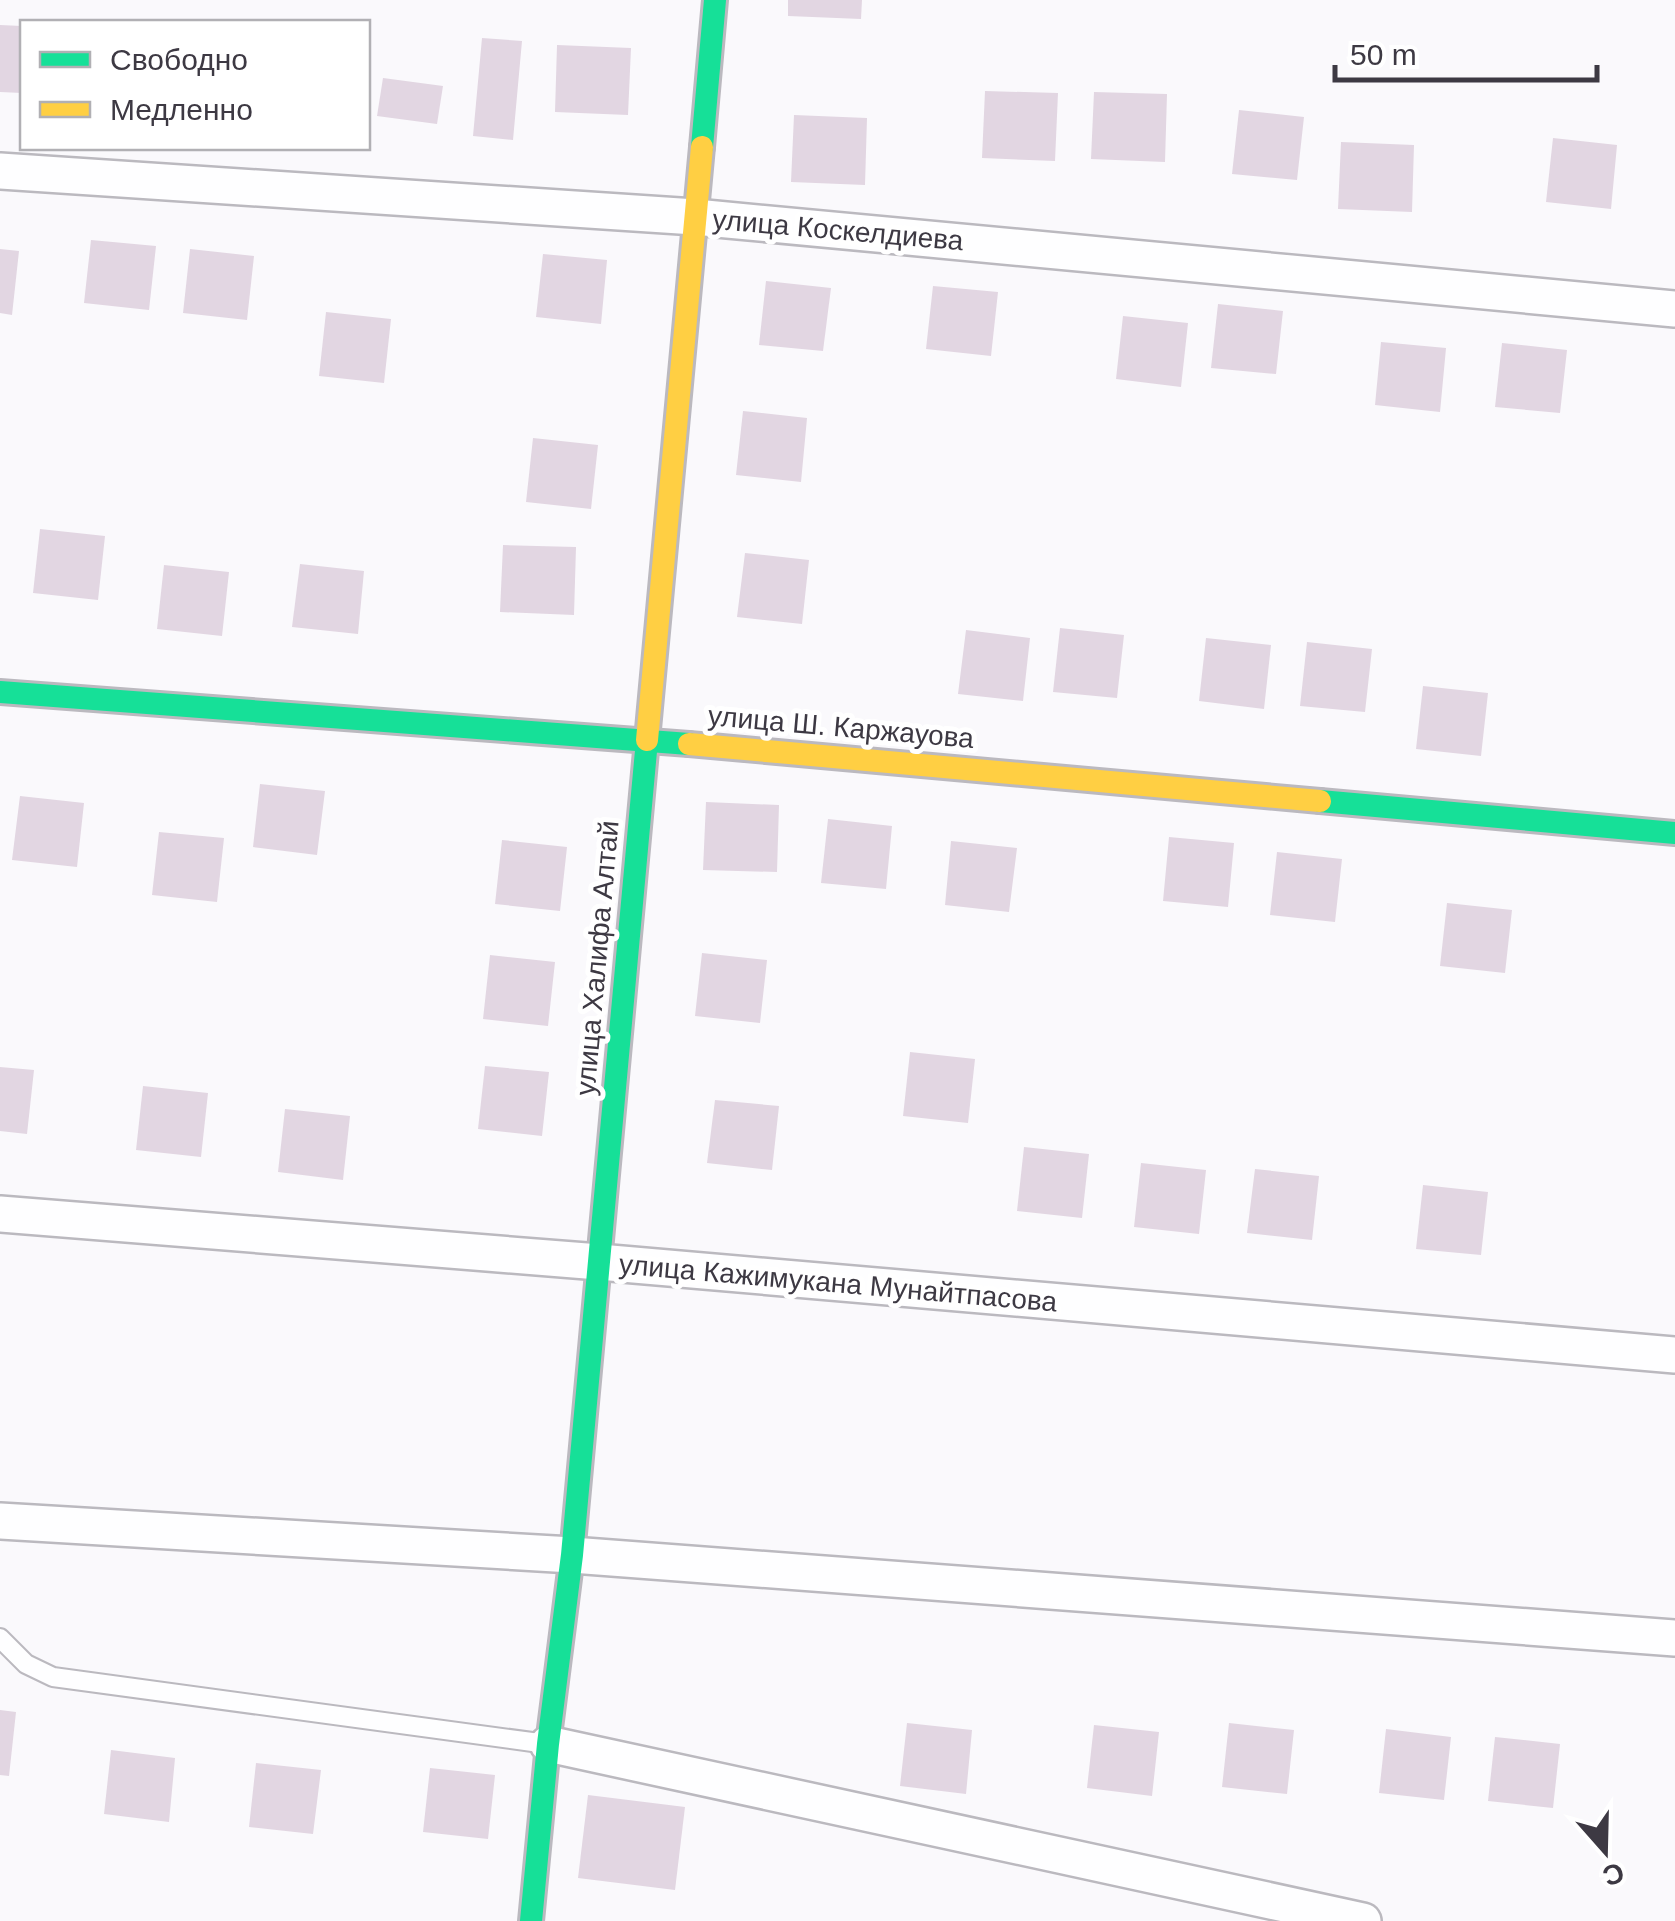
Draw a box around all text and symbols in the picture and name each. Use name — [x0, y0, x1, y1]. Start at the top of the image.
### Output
legend — [20, 20, 370, 150]
scale bar — [1335, 20, 1598, 82]
text: 50 m — [1350, 38, 1417, 71]
text: Свободно — [110, 43, 248, 76]
text: Медленно — [110, 93, 253, 126]
street label: улица Коскелдиева — [711, 204, 965, 256]
street label: улица Ш. Каржауова — [707, 700, 976, 754]
street label: улица Халифа Алтай — [570, 819, 624, 1097]
street label: улица Кажимукана Мунайтпасова — [618, 1248, 1059, 1318]
north arrow — [1555, 1801, 1655, 1901]
text: С — [1599, 1856, 1628, 1892]

